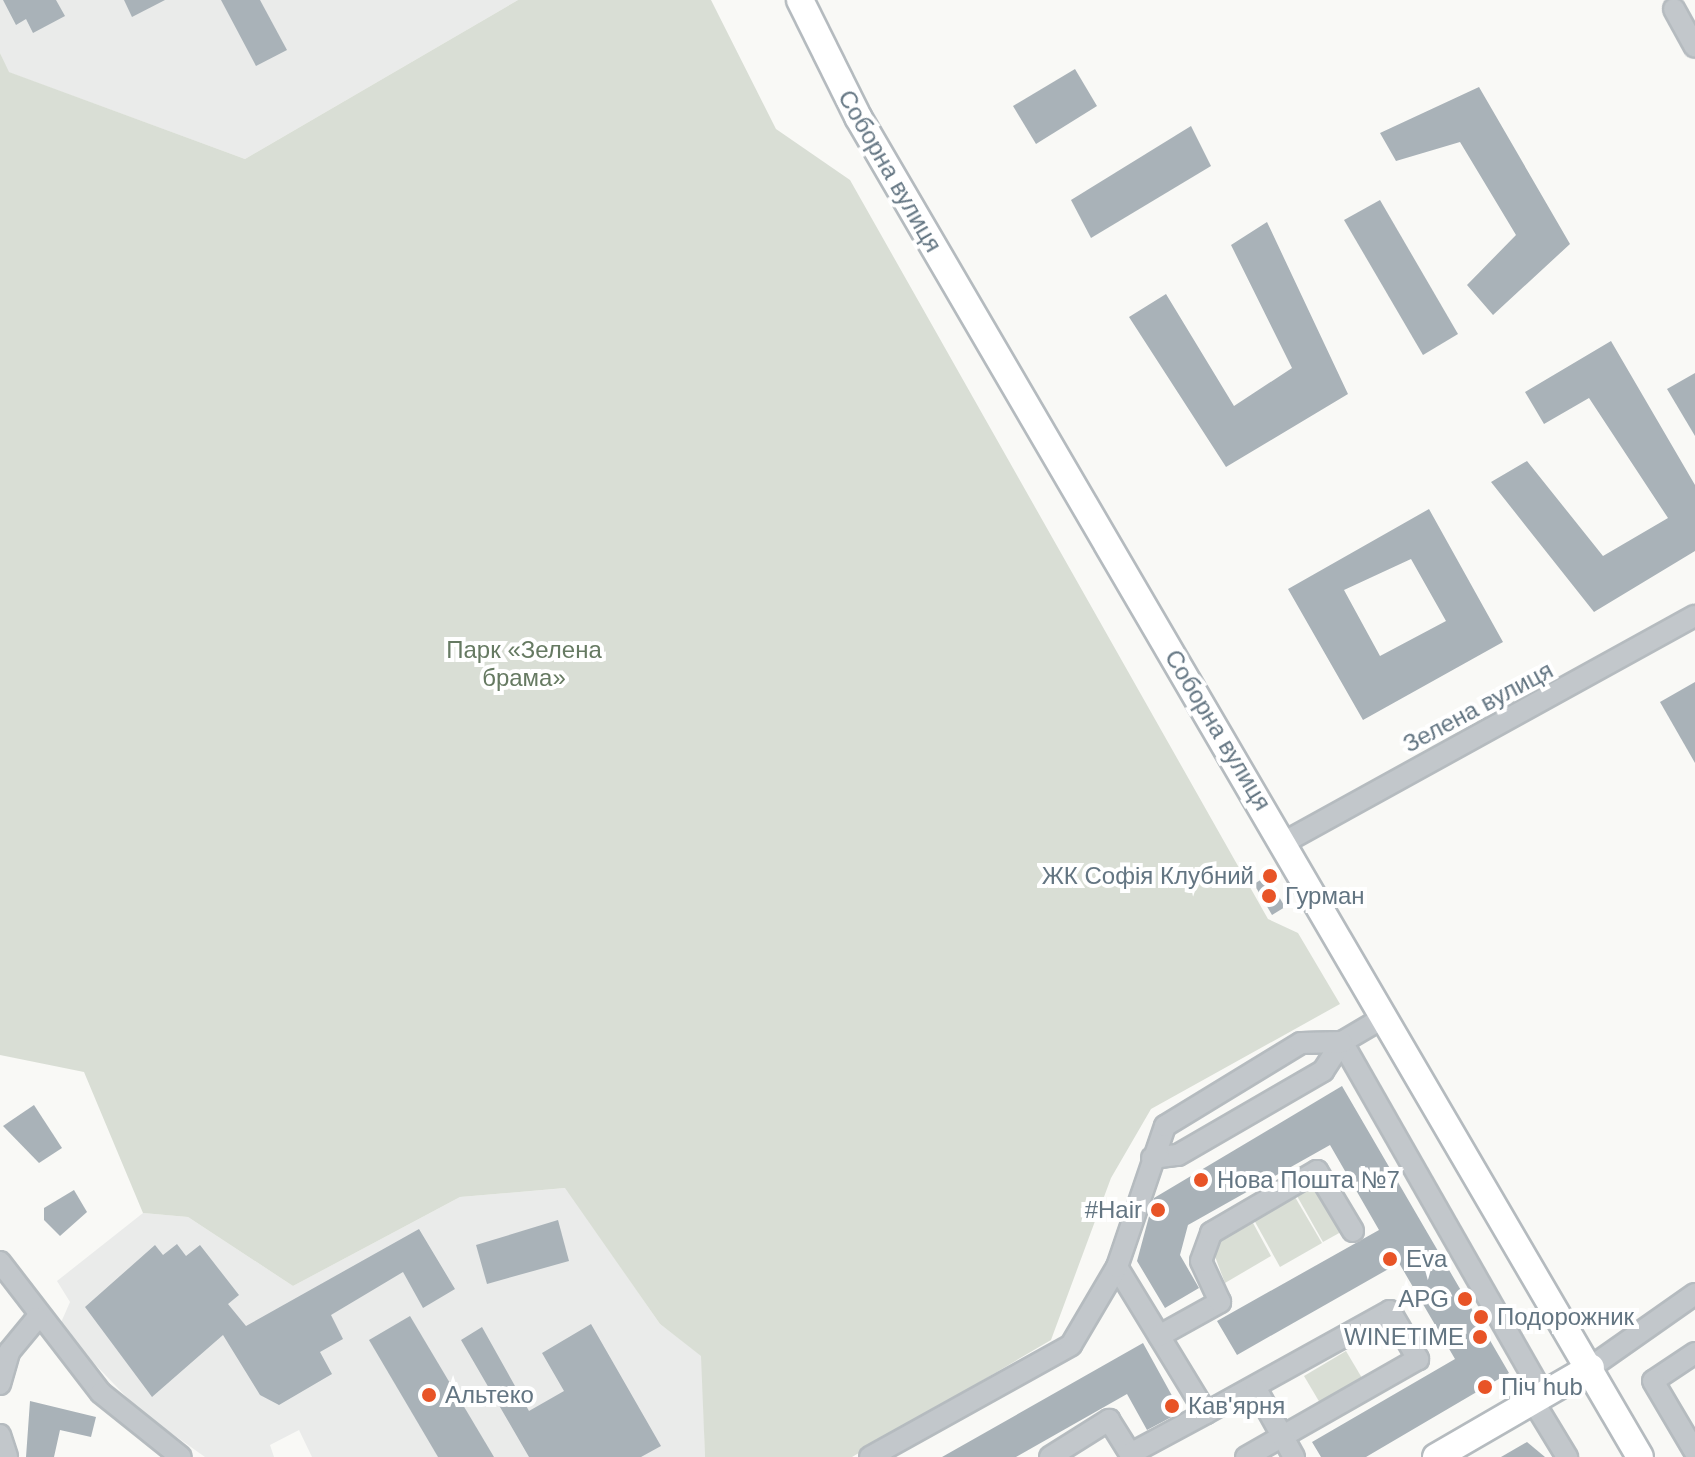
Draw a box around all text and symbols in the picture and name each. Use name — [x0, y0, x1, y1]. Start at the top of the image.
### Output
street label: Соборна вулиця — [832, 85, 948, 257]
park label: Парк «Зелена брама» — [446, 636, 602, 692]
street label: Соборна вулиця — [1159, 644, 1277, 816]
street label: Зелена вулиця — [1398, 655, 1558, 759]
place label: ЖК Софія Клубний — [1042, 862, 1254, 890]
marker: ЖК Софія Клубний — [1261, 867, 1279, 885]
place label: Гурман — [1285, 882, 1365, 910]
marker: Гурман — [1260, 887, 1278, 905]
place label: Нова Пошта №7 — [1217, 1166, 1400, 1194]
marker: Нова Пошта №7 — [1192, 1171, 1210, 1189]
place label: #Hair — [1085, 1196, 1142, 1224]
marker: #Hair — [1149, 1201, 1167, 1219]
place label: Eva — [1406, 1245, 1447, 1273]
marker: Eva — [1381, 1250, 1399, 1268]
place label: APG — [1398, 1285, 1449, 1313]
marker: APG — [1456, 1290, 1474, 1308]
place label: Подорожник — [1497, 1303, 1634, 1331]
marker: Подорожник — [1472, 1308, 1490, 1326]
place label: WINETIME — [1344, 1323, 1464, 1351]
marker: WINETIME — [1471, 1328, 1489, 1346]
place label: Піч hub — [1501, 1373, 1583, 1401]
marker: Піч hub — [1476, 1378, 1494, 1396]
place label: Альтеко — [445, 1381, 534, 1409]
marker: Альтеко — [420, 1386, 438, 1404]
place label: Кав'ярня — [1188, 1392, 1285, 1420]
marker: Кав'ярня — [1163, 1397, 1181, 1415]

